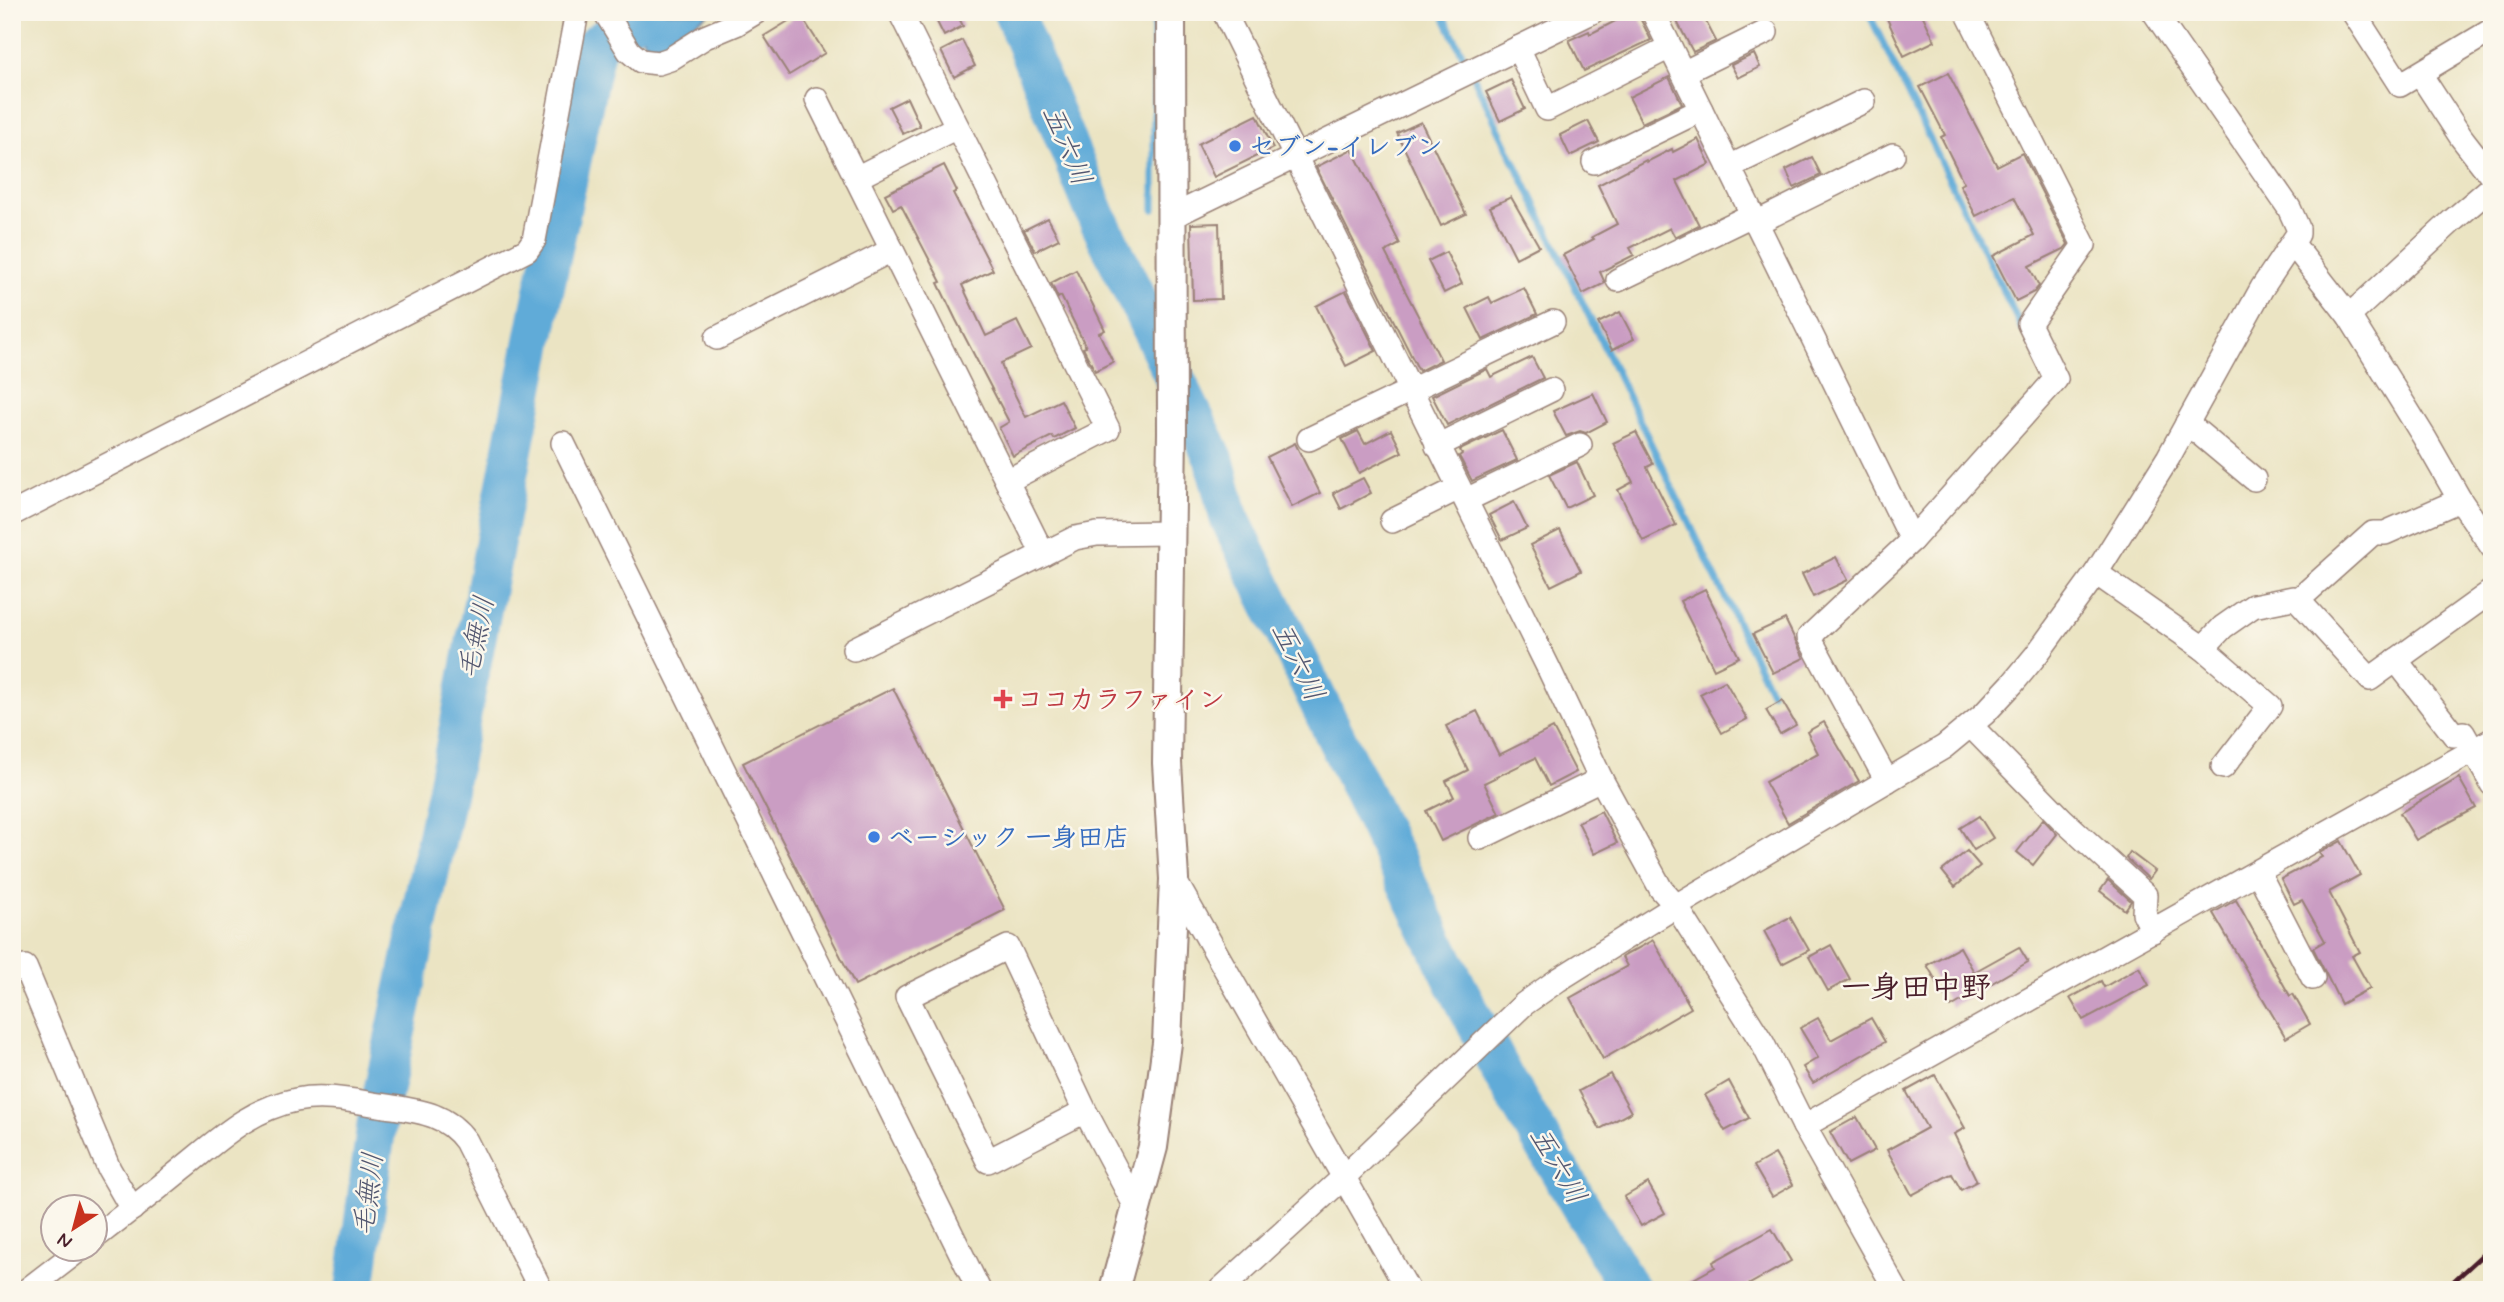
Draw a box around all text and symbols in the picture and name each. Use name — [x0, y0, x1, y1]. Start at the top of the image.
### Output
water label: 五六川 — [1032, 100, 1099, 192]
place label: セブン-イレブン — [1249, 131, 1443, 165]
marker: セブン-イレブン — [1227, 138, 1243, 154]
water label: 毛無川 — [451, 593, 504, 682]
water label: 五六川 — [1262, 616, 1332, 708]
place label: ココカラファイン — [1017, 684, 1225, 718]
marker: ココカラファイン — [995, 691, 1011, 707]
place label: ベーシック 一身田店 — [888, 822, 1130, 856]
marker: ベーシック 一身田店 — [866, 829, 882, 845]
district label: 一身田中野 — [1841, 969, 1991, 1008]
water label: 五六川 — [1520, 1121, 1594, 1212]
water label: 毛無川 — [346, 1150, 393, 1238]
north arrow — [38, 1194, 108, 1264]
text: N — [52, 1227, 77, 1254]

